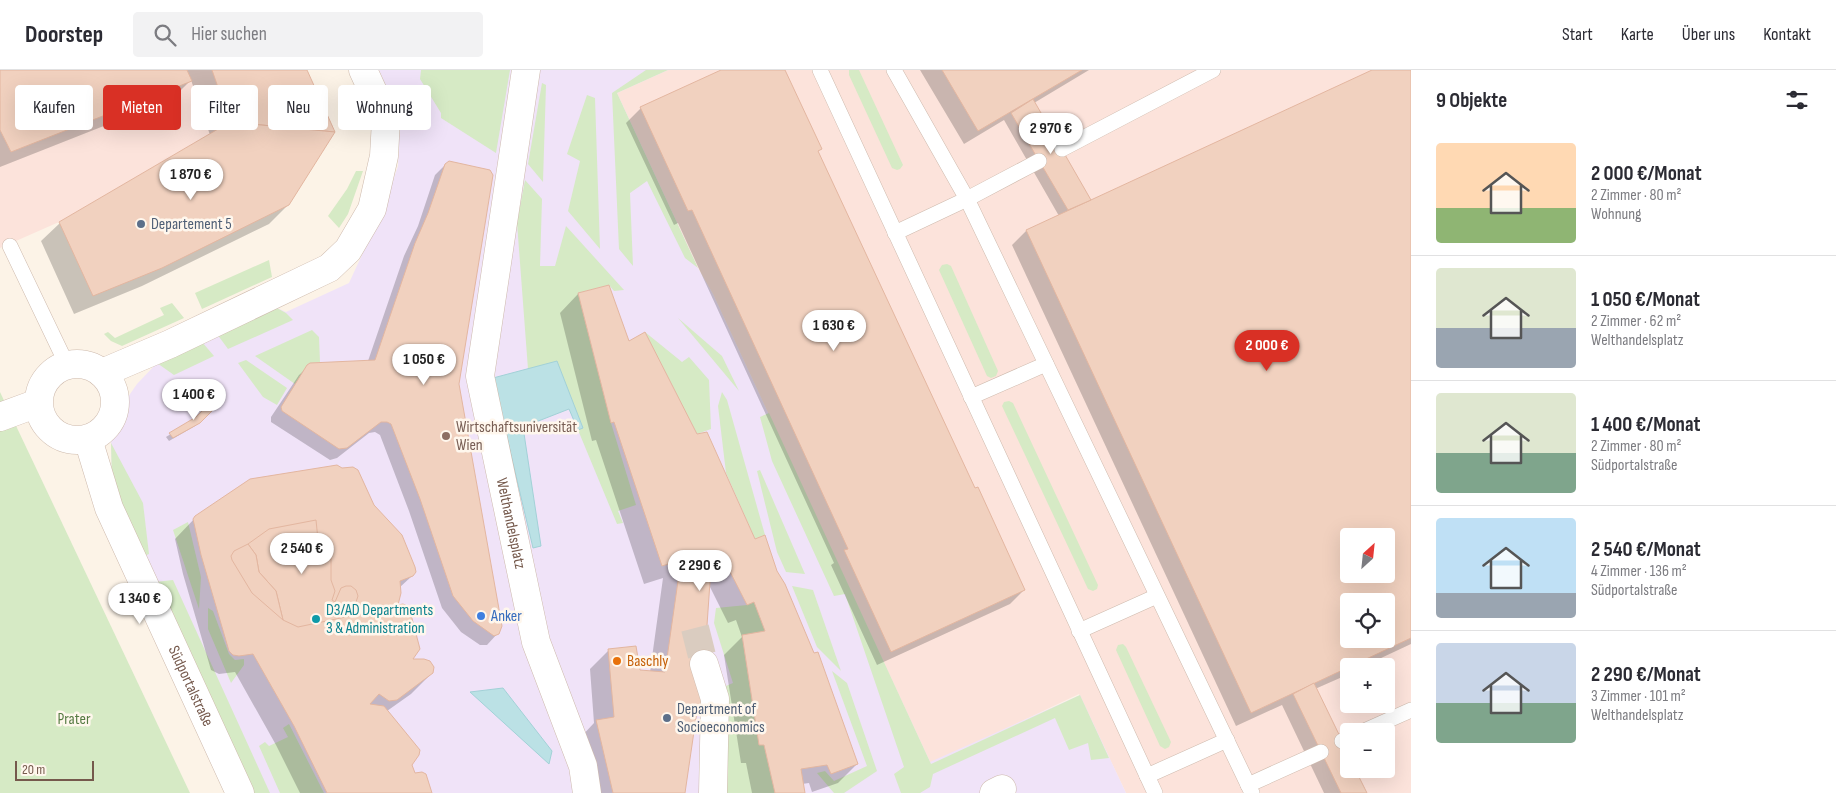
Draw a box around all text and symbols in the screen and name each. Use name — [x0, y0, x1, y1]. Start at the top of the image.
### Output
search box — [133, 12, 483, 57]
text: Doorstep — [25, 20, 103, 49]
icon: search — [151, 21, 179, 49]
text: Hier suchen — [191, 23, 267, 46]
text: Start — [1562, 24, 1593, 45]
text: Karte — [1621, 24, 1654, 45]
text: Über uns — [1682, 24, 1735, 45]
text: Kontakt — [1763, 24, 1811, 45]
chip: Kaufen — [15, 85, 93, 130]
chip: Mieten — [103, 85, 181, 130]
chip: Filter — [191, 85, 258, 130]
chip: Neu — [268, 85, 328, 130]
chip: Wohnung — [338, 85, 431, 130]
icon: filters — [1783, 86, 1811, 114]
text: 9 Objekte — [1436, 88, 1507, 113]
pin: 2 970 € — [1005, 112, 1097, 155]
text: 2 970 € — [1030, 119, 1072, 138]
pin: 1 870 € — [145, 158, 237, 201]
text: 2 000 €/Monat — [1591, 161, 1702, 186]
icon: home — [1476, 163, 1536, 223]
text: 1 870 € — [170, 165, 212, 184]
text: 2 Zimmer · 80 m² — [1591, 186, 1682, 205]
text: Wohnung — [1591, 205, 1641, 224]
place label: Departement 5 — [151, 215, 232, 234]
marker: Departement 5 — [135, 218, 147, 230]
text: 1 050 €/Monat — [1591, 287, 1700, 312]
icon: home — [1476, 288, 1536, 348]
pin: 1 630 € — [788, 310, 880, 352]
text: 2 Zimmer · 62 m² — [1591, 312, 1681, 331]
text: 1 630 € — [813, 316, 855, 335]
pin: 2 000 € — [1221, 330, 1313, 372]
text: Welthandelsplatz — [1591, 331, 1684, 350]
text: 2 000 € — [1245, 336, 1289, 355]
pin: 1 050 € — [378, 344, 470, 386]
text: 1 050 € — [403, 350, 445, 369]
pin: 1 400 € — [148, 378, 240, 421]
text: 1 400 € — [173, 385, 215, 404]
text: 1 400 €/Monat — [1591, 412, 1700, 437]
icon: home — [1476, 413, 1536, 473]
place label: Wirtschaftsuniversität Wien — [456, 418, 577, 455]
marker: Wirtschaftsuniversität Wien — [440, 430, 452, 442]
text: 2 Zimmer · 80 m² — [1591, 437, 1682, 456]
text: Südportalstraße — [1591, 456, 1677, 475]
street label: Welthandelsplatz — [492, 476, 530, 571]
north arrow — [1340, 528, 1395, 582]
map controls — [1340, 528, 1395, 778]
pin: 2 540 € — [256, 532, 348, 575]
text: 2 540 €/Monat — [1591, 537, 1701, 562]
icon: home — [1476, 538, 1536, 598]
text: 2 540 € — [281, 539, 323, 558]
pin: 2 290 € — [654, 550, 746, 592]
text: 2 290 € — [679, 556, 721, 575]
text: 4 Zimmer · 136 m² — [1591, 562, 1687, 581]
text: Südportalstraße — [1591, 581, 1677, 600]
pin: 1 340 € — [94, 582, 186, 625]
text: 1 340 € — [119, 589, 161, 608]
button: locate — [1340, 593, 1395, 648]
place label: D3/AD Departments 3 & Administration — [326, 601, 433, 638]
place label: Anker — [490, 607, 522, 626]
marker: Anker — [475, 610, 487, 622]
marker: D3/AD Departments 3 & Administration — [310, 613, 322, 625]
street label: Südportalstraße — [164, 643, 218, 729]
place label: Baschly — [627, 652, 668, 671]
marker: Baschly — [611, 655, 623, 667]
button: + — [1340, 658, 1395, 713]
text: 2 290 €/Monat — [1591, 662, 1701, 687]
icon: home — [1476, 663, 1536, 723]
text: 3 Zimmer · 101 m² — [1591, 687, 1686, 706]
place label: Department of Socioeconomics — [677, 700, 765, 737]
text: Welthandelsplatz — [1591, 706, 1684, 725]
park label: Prater — [57, 710, 91, 729]
marker: Department of Socioeconomics — [661, 712, 673, 724]
button: − — [1340, 723, 1395, 778]
scale bar — [15, 758, 94, 781]
text: 20 m — [22, 761, 45, 778]

